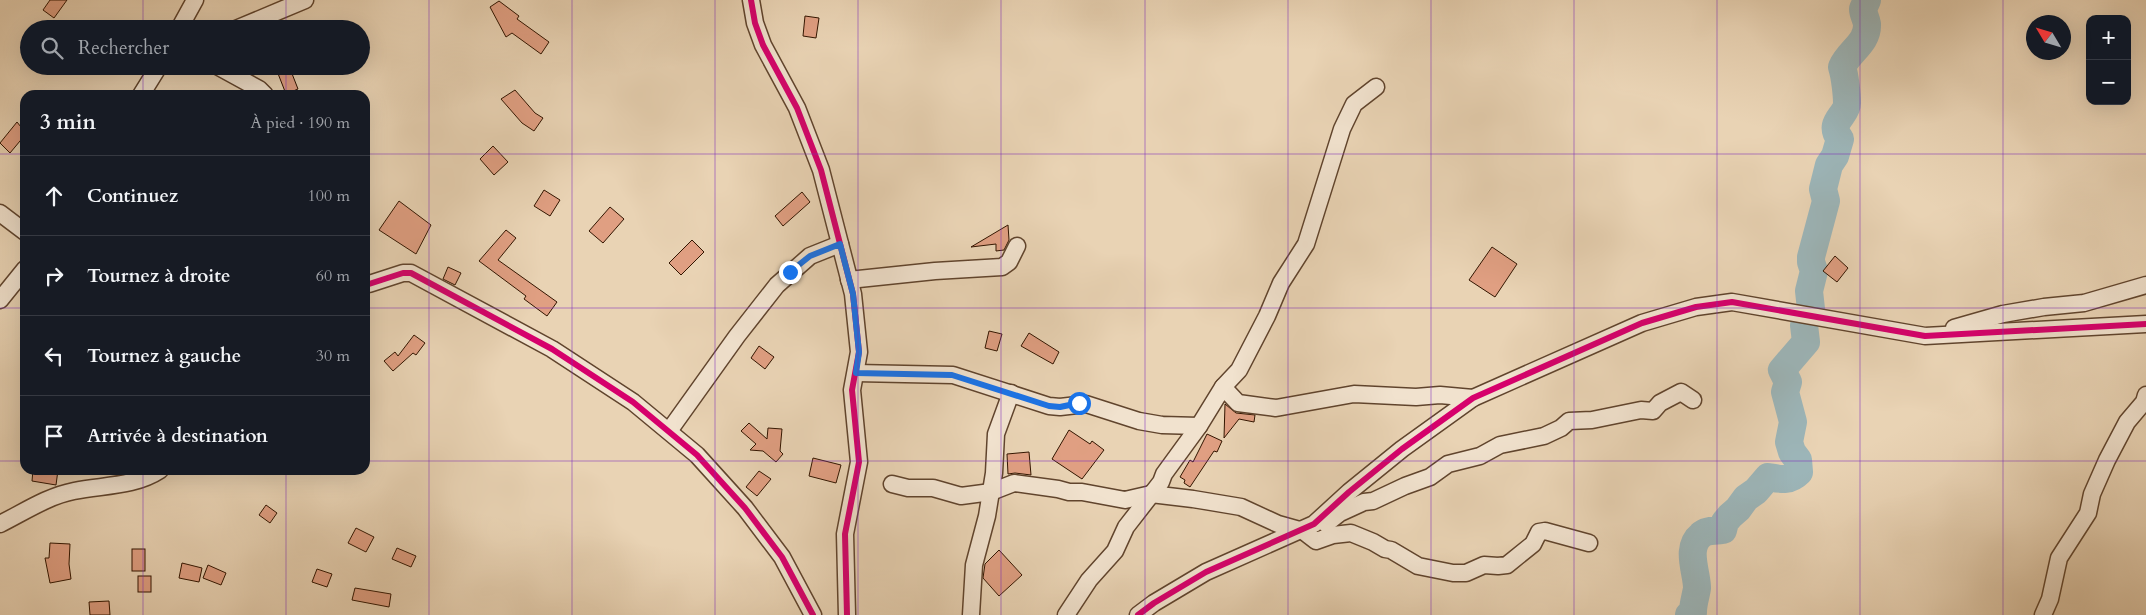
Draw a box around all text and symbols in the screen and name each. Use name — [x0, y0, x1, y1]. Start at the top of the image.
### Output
north arrow — [2026, 15, 2071, 60]
map controls — [2086, 15, 2131, 105]
button: + — [2086, 15, 2131, 60]
search box — [20, 20, 370, 75]
icon: search — [38, 34, 66, 62]
text: Rechercher — [78, 35, 169, 61]
button: − — [2086, 60, 2131, 105]
text: 3 min — [40, 108, 96, 137]
text: À pied · 190 m — [250, 112, 350, 134]
icon: ahead — [40, 182, 68, 210]
text: Continuez — [87, 183, 178, 209]
text: 100 m — [308, 185, 350, 207]
route end — [779, 261, 802, 284]
icon: right — [40, 262, 68, 290]
text: Tournez à droite — [87, 263, 230, 289]
text: 60 m — [316, 265, 350, 287]
icon: left — [40, 342, 68, 370]
text: Tournez à gauche — [87, 343, 241, 369]
text: 30 m — [316, 345, 350, 367]
route start — [1068, 392, 1091, 415]
icon: arrive — [40, 422, 68, 450]
text: Arrivée à destination — [87, 423, 268, 449]

